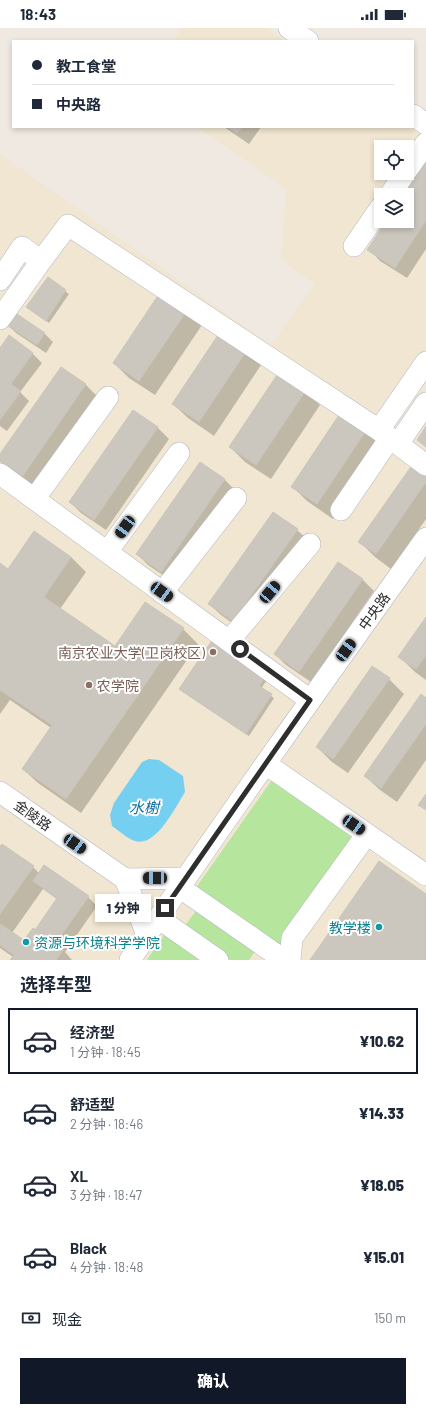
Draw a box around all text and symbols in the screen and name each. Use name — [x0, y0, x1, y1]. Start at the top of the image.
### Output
text: 18:43 — [20, 5, 56, 23]
text: 教工食堂 — [56, 57, 116, 75]
text: 中央路 — [56, 95, 101, 113]
map controls — [374, 140, 414, 228]
button: locate — [374, 140, 414, 180]
button: layers — [374, 188, 414, 228]
car — [113, 514, 137, 540]
car — [258, 579, 282, 605]
car — [149, 580, 175, 604]
street label: 中央路 — [355, 589, 393, 633]
car — [334, 637, 358, 663]
route start — [231, 640, 249, 658]
place label: 南京农业大学(卫岗校区) — [58, 644, 205, 661]
marker: 南京农业大学(卫岗校区) — [208, 647, 218, 657]
place label: 农学院 — [97, 677, 139, 694]
marker: 农学院 — [84, 680, 94, 690]
street label: 金陵路 — [11, 796, 55, 834]
water label: 水榭 — [129, 798, 161, 816]
car — [341, 813, 367, 837]
car — [62, 832, 88, 856]
car — [143, 872, 167, 884]
callout: 1 分钟 — [95, 894, 151, 922]
route end — [156, 899, 174, 917]
text: 1 分钟 — [106, 900, 140, 916]
place label: 教学楼 — [329, 919, 371, 936]
marker: 教学楼 — [374, 922, 384, 932]
place label: 资源与环境科学学院 — [34, 934, 160, 951]
marker: 资源与环境科学学院 — [21, 937, 31, 947]
text: 选择车型 — [20, 973, 92, 995]
icon: car — [22, 1023, 58, 1059]
text: 经济型 — [70, 1023, 115, 1041]
text: ¥10.62 — [359, 1032, 404, 1050]
text: 1 分钟 · 18:45 — [70, 1044, 141, 1060]
icon: car — [22, 1095, 58, 1131]
text: 舒适型 — [70, 1095, 115, 1113]
text: ¥14.33 — [359, 1104, 404, 1122]
text: 2 分钟 · 18:46 — [70, 1116, 143, 1132]
icon: car — [22, 1167, 58, 1203]
text: XL — [70, 1167, 88, 1185]
text: ¥18.05 — [360, 1176, 404, 1194]
text: 3 分钟 · 18:47 — [70, 1187, 142, 1203]
icon: car — [22, 1239, 58, 1275]
text: Black — [70, 1239, 107, 1257]
text: ¥15.01 — [363, 1248, 404, 1266]
text: 4 分钟 · 18:48 — [70, 1259, 143, 1275]
icon: cash — [20, 1307, 42, 1329]
text: 现金 — [52, 1310, 82, 1328]
text: 150 m — [374, 1310, 406, 1326]
button: 确认 — [20, 1358, 406, 1404]

